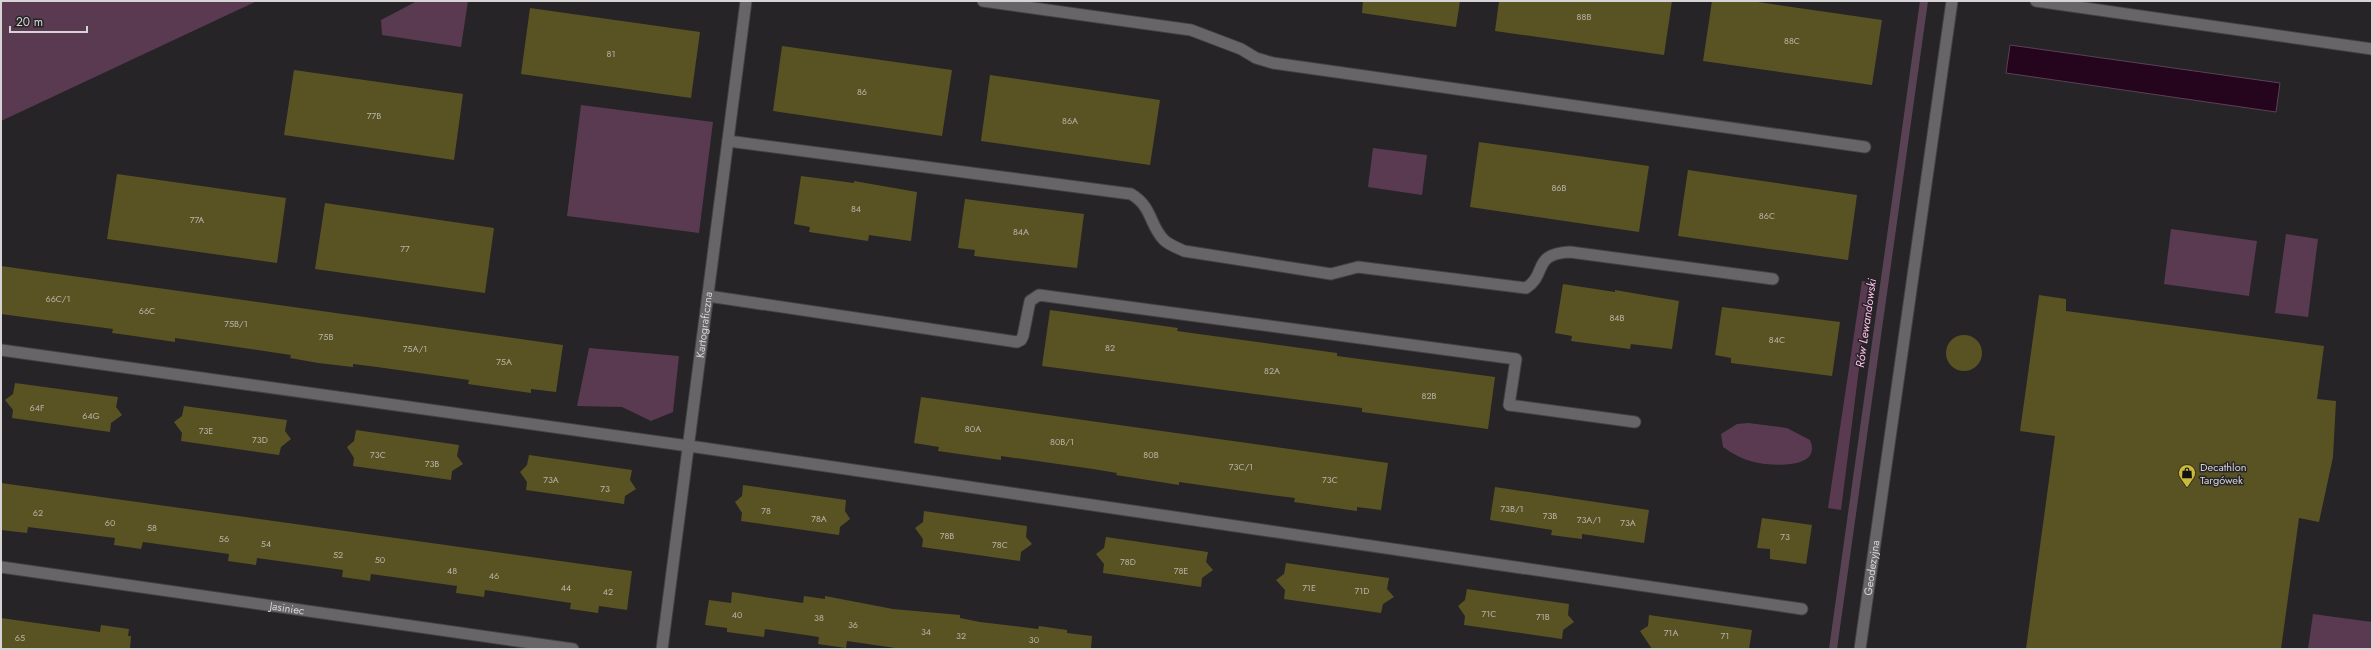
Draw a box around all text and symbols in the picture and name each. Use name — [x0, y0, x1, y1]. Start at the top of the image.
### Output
scale bar — [10, 8, 87, 34]
house number: 88B — [1577, 10, 1591, 23]
text: 20 m — [16, 13, 43, 31]
house number: 88C — [1784, 34, 1800, 47]
house number: 81 — [607, 47, 615, 60]
house number: 86 — [857, 85, 867, 98]
house number: 77B — [367, 109, 381, 122]
house number: 86A — [1062, 114, 1078, 127]
house number: 86B — [1551, 181, 1567, 194]
house number: 84 — [851, 202, 861, 215]
house number: 86C — [1759, 209, 1775, 222]
house number: 77A — [190, 213, 204, 226]
house number: 84A — [1013, 225, 1029, 238]
house number: 77 — [400, 242, 410, 255]
water label: Rów Lewandowski — [1851, 276, 1881, 369]
street label: Kartograficzna — [692, 291, 716, 359]
house number: 66C/1 — [45, 292, 71, 305]
house number: 66C — [139, 304, 155, 317]
house number: 84B — [1609, 311, 1625, 324]
house number: 75B/1 — [224, 317, 248, 330]
house number: 75B — [319, 330, 333, 343]
house number: 84C — [1769, 333, 1785, 346]
house number: 82 — [1105, 341, 1115, 354]
house number: 75A/1 — [403, 342, 427, 355]
house number: 75A — [496, 355, 512, 368]
house number: 82A — [1264, 364, 1280, 377]
house number: 82B — [1421, 389, 1437, 402]
house number: 64F — [30, 401, 44, 414]
house number: 64G — [82, 409, 100, 422]
house number: 80A — [965, 422, 981, 435]
house number: 73E — [199, 424, 213, 437]
house number: 73D — [252, 433, 268, 446]
house number: 80B/1 — [1050, 435, 1074, 448]
house number: 73C — [370, 448, 386, 461]
house number: 80B — [1143, 448, 1159, 461]
house number: 73B — [425, 457, 439, 470]
place label: Decathlon Targówek — [2200, 459, 2246, 488]
house number: 73C/1 — [1229, 460, 1253, 473]
shop icon: Decathlon Targówek — [2177, 463, 2197, 488]
house number: 73A — [543, 473, 559, 486]
house number: 73C — [1322, 473, 1338, 486]
house number: 73 — [600, 482, 610, 495]
house number: 73B/1 — [1500, 502, 1524, 515]
house number: 78 — [761, 504, 771, 517]
house number: 62 — [33, 506, 43, 519]
house number: 73B — [1543, 509, 1557, 522]
house number: 78A — [811, 512, 827, 525]
house number: 73A/1 — [1577, 513, 1601, 526]
house number: 60 — [105, 516, 116, 529]
house number: 73A — [1620, 516, 1636, 529]
house number: 58 — [147, 521, 157, 534]
house number: 78B — [940, 529, 954, 542]
house number: 73 — [1780, 530, 1790, 543]
house number: 56 — [219, 532, 229, 545]
house number: 54 — [261, 537, 271, 550]
house number: 78C — [992, 538, 1008, 551]
street label: Geodezyjna — [1860, 539, 1883, 597]
house number: 52 — [333, 548, 343, 561]
house number: 50 — [375, 553, 386, 566]
house number: 78D — [1120, 555, 1136, 568]
house number: 48 — [447, 564, 457, 577]
house number: 78E — [1174, 564, 1188, 577]
house number: 46 — [489, 569, 499, 582]
house number: 44 — [561, 581, 571, 594]
house number: 71E — [1302, 581, 1316, 594]
house number: 71D — [1355, 584, 1369, 597]
house number: 42 — [603, 585, 613, 598]
street label: Jasiniec — [267, 597, 305, 618]
house number: 71C — [1482, 607, 1496, 620]
house number: 40 — [732, 608, 743, 621]
house number: 71B — [1536, 610, 1550, 623]
house number: 38 — [814, 611, 824, 624]
house number: 36 — [848, 618, 858, 631]
house number: 34 — [921, 625, 931, 638]
house number: 71A — [1664, 626, 1678, 639]
house number: 32 — [956, 629, 966, 642]
house number: 71 — [1721, 629, 1729, 642]
house number: 65 — [15, 631, 25, 644]
house number: 30 — [1029, 633, 1040, 646]

